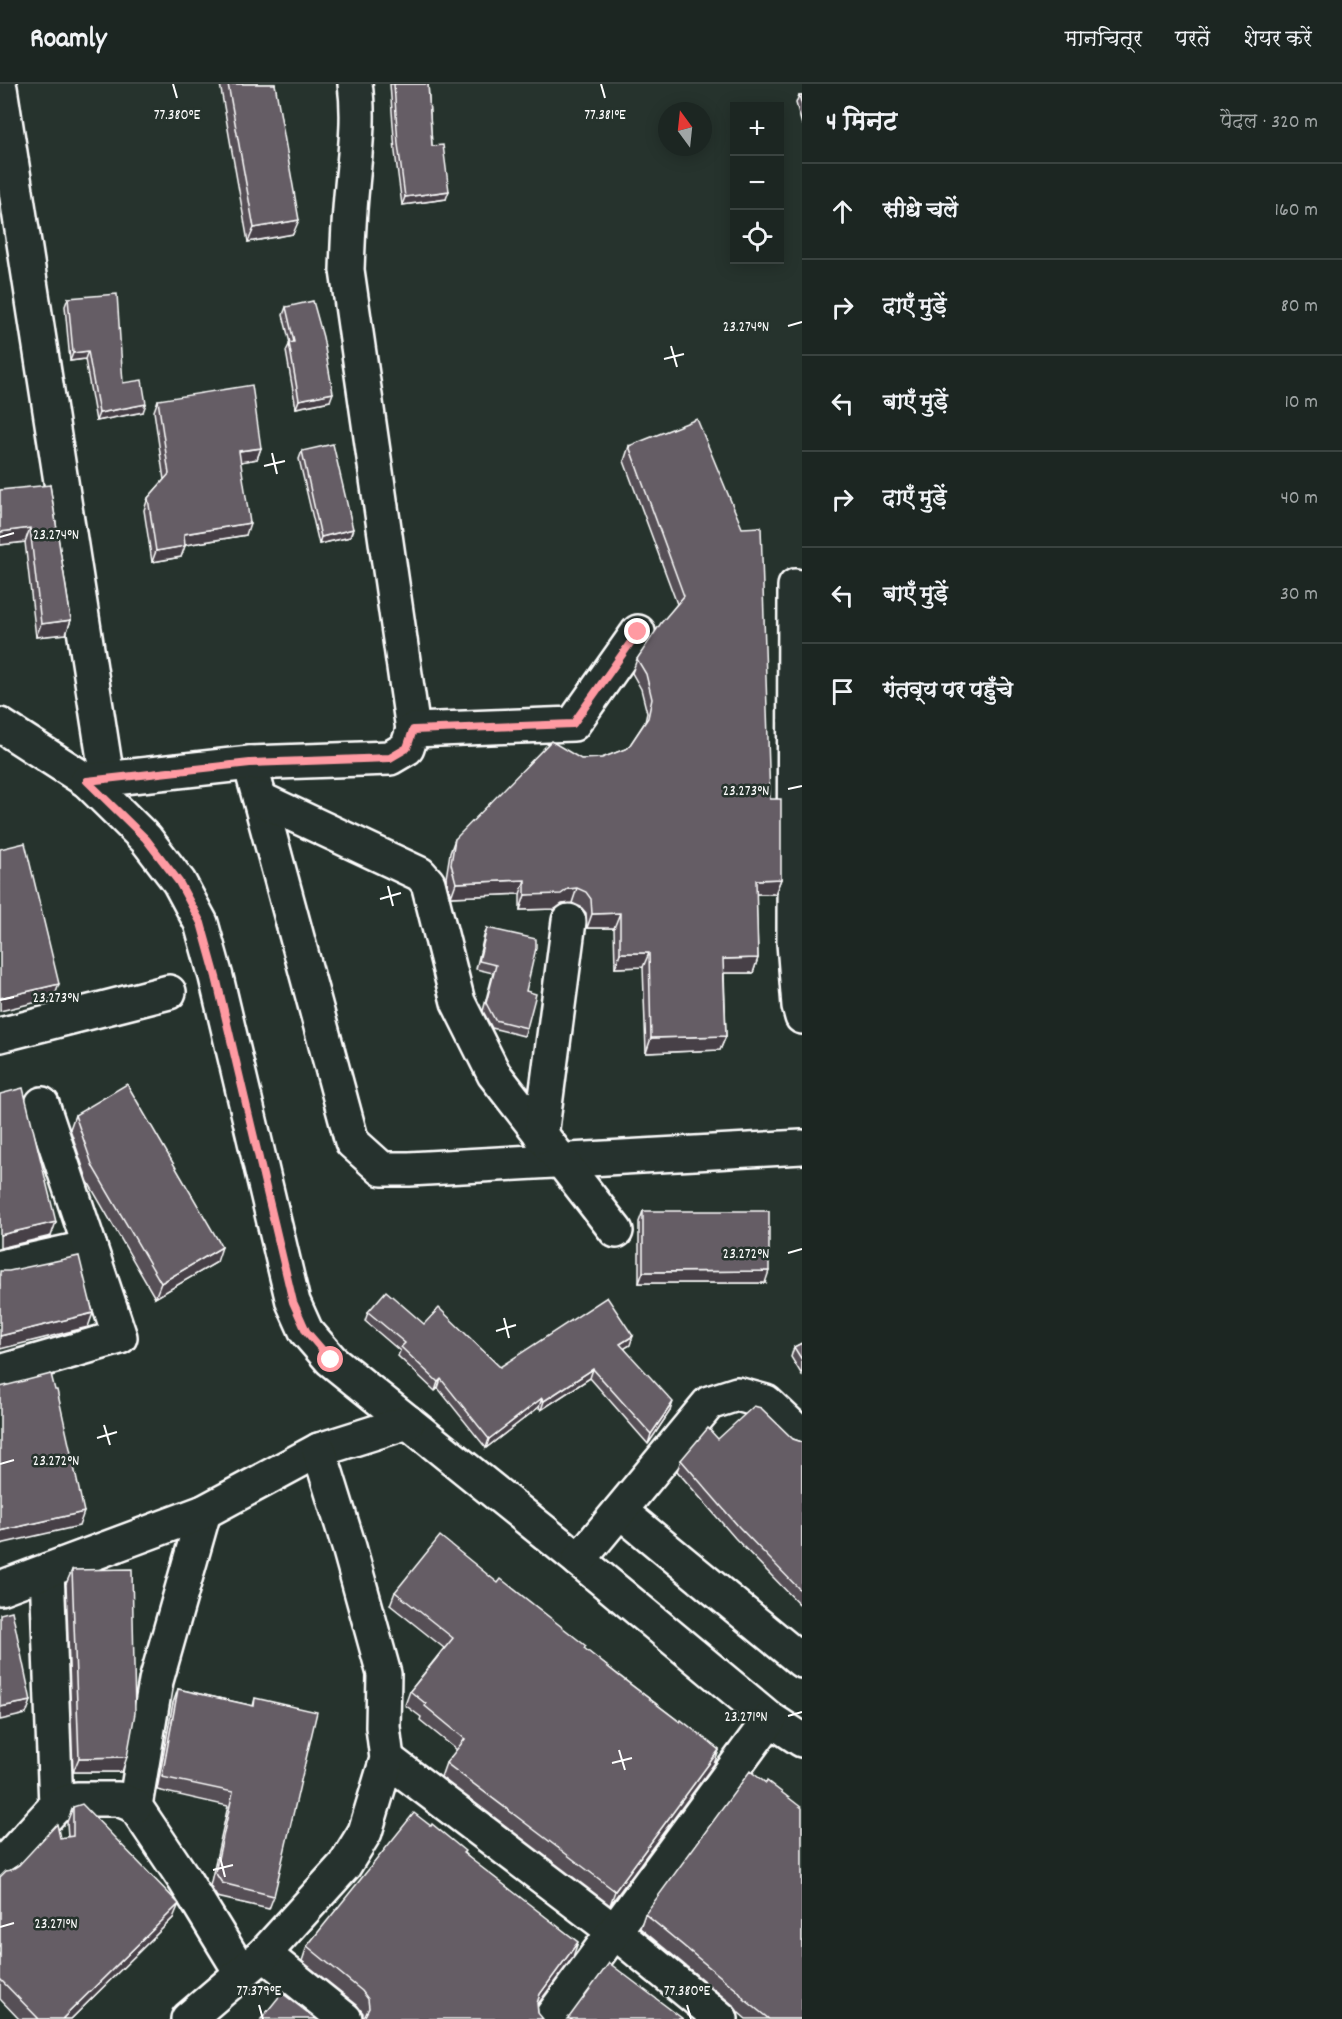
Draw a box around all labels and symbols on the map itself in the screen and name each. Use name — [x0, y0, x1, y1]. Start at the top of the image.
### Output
north arrow — [658, 102, 712, 156]
text: 77.380°E — [154, 105, 200, 127]
text: 77.381°E — [584, 105, 626, 127]
text: 23.274°N — [723, 317, 769, 339]
text: 23.274°N — [33, 525, 79, 547]
route end — [624, 618, 650, 644]
text: 23.273°N — [723, 781, 769, 803]
text: 23.273°N — [33, 988, 79, 1010]
text: 23.272°N — [723, 1244, 769, 1266]
route start — [317, 1346, 343, 1372]
text: 23.272°N — [33, 1451, 79, 1473]
text: 23.271°N — [724, 1707, 768, 1729]
text: 23.271°N — [34, 1914, 78, 1936]
text: 77.379°E — [237, 1981, 282, 2003]
text: 77.380°E — [664, 1981, 710, 2003]

